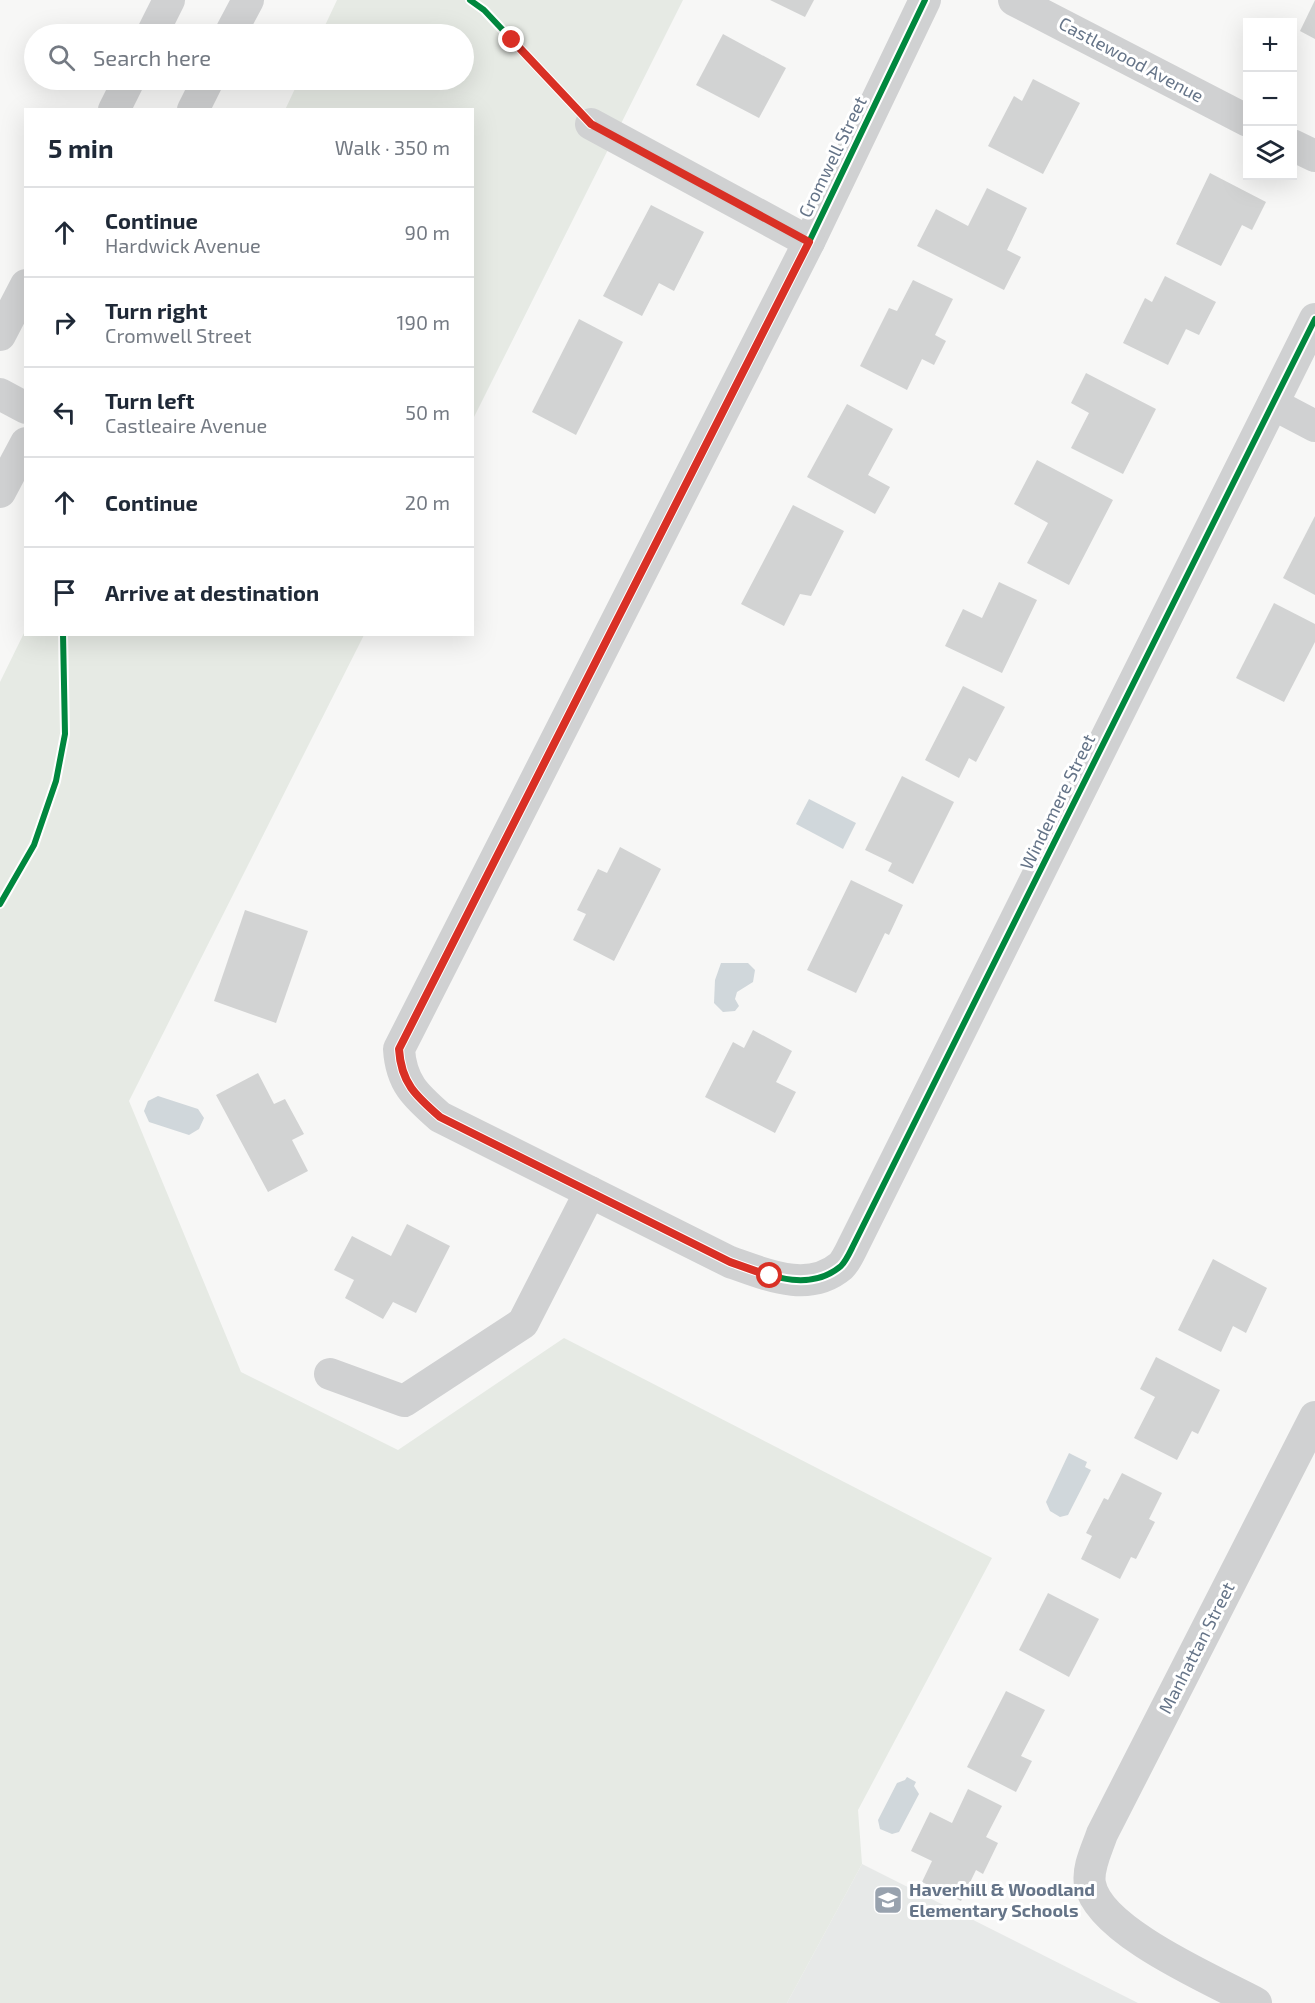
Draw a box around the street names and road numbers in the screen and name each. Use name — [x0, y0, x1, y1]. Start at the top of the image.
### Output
street label: Castlewood Avenue — [1055, 12, 1208, 107]
street label: Cromwell Street — [793, 92, 871, 221]
street label: Windemere Street — [1015, 730, 1100, 873]
street label: Manhattan Street — [1153, 1578, 1239, 1717]

